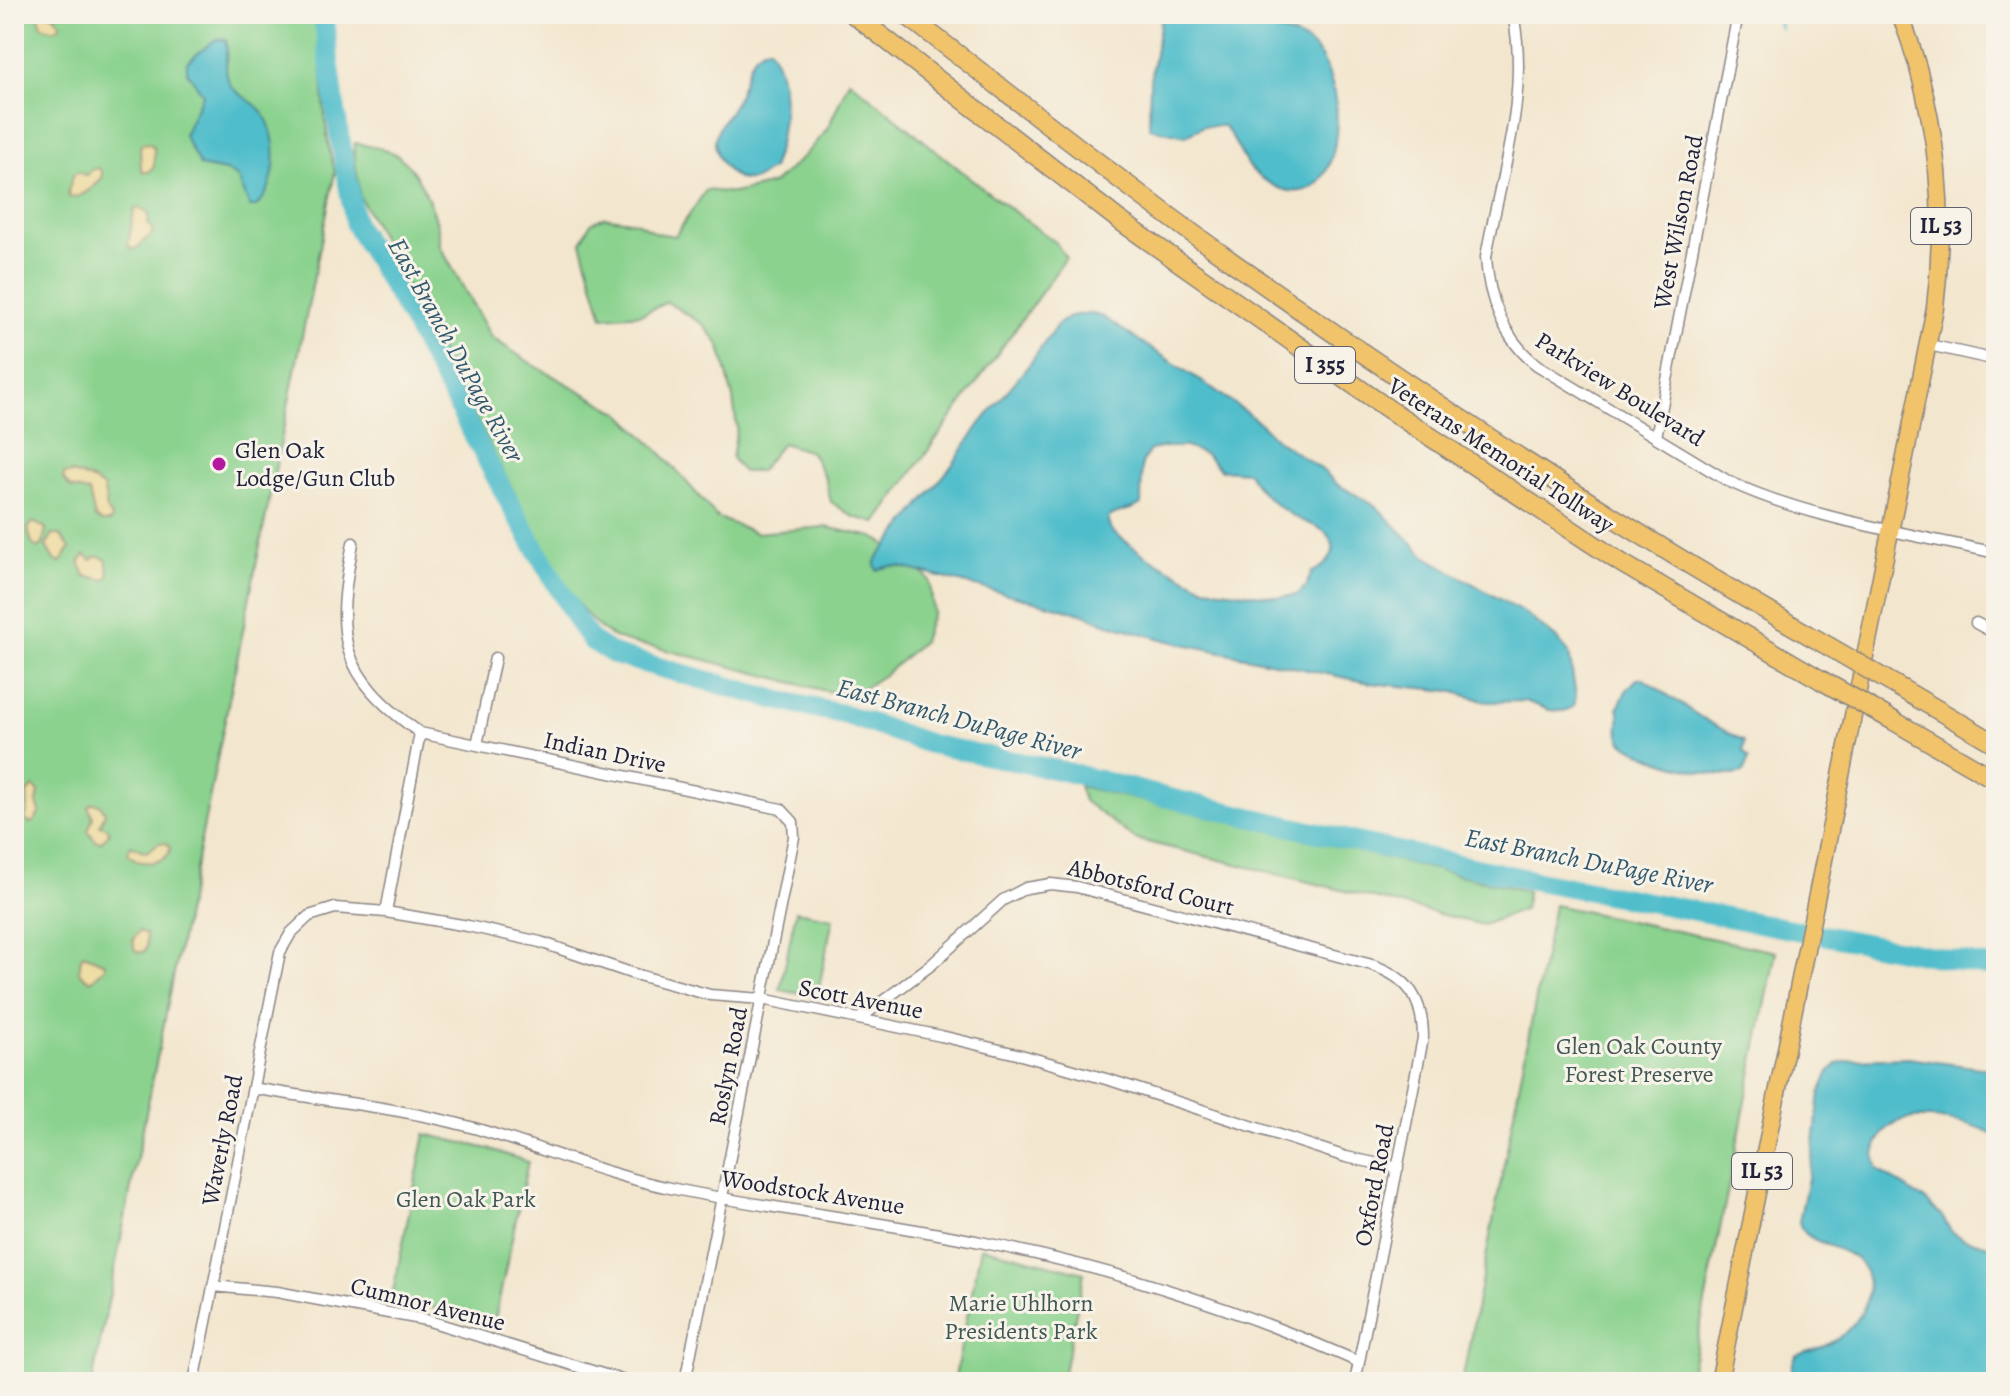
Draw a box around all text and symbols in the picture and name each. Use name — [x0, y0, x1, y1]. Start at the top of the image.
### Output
street label: West Wilson Road — [1645, 132, 1711, 313]
road number: IL 53 — [1911, 208, 1971, 244]
water label: East Branch DuPage River — [380, 231, 533, 469]
street label: Parkview Boulevard — [1529, 324, 1711, 454]
road number: I 355 — [1295, 347, 1355, 383]
street label: Veterans Memorial Tollway — [1381, 369, 1620, 540]
place label: Glen Oak Lodge/Gun Club — [235, 434, 395, 494]
marker: Glen Oak Lodge/Gun Club — [210, 455, 228, 473]
water label: East Branch DuPage River — [833, 670, 1086, 769]
street label: Indian Drive — [541, 723, 669, 781]
water label: East Branch DuPage River — [1462, 820, 1717, 902]
street label: Abbotsford Court — [1064, 851, 1237, 923]
street label: Scott Avenue — [796, 971, 926, 1027]
street label: Roslyn Road — [701, 1004, 755, 1128]
park label: Glen Oak County Forest Preserve — [1556, 1030, 1722, 1090]
street label: Waverly Road — [193, 1072, 250, 1209]
street label: Oxford Road — [1346, 1121, 1402, 1249]
road number: IL 53 — [1732, 1153, 1792, 1189]
street label: Woodstock Avenue — [718, 1162, 907, 1222]
park label: Glen Oak Park — [396, 1183, 536, 1215]
street label: Cumnor Avenue — [347, 1269, 509, 1339]
park label: Marie Uhlhorn Presidents Park — [944, 1287, 1098, 1347]

